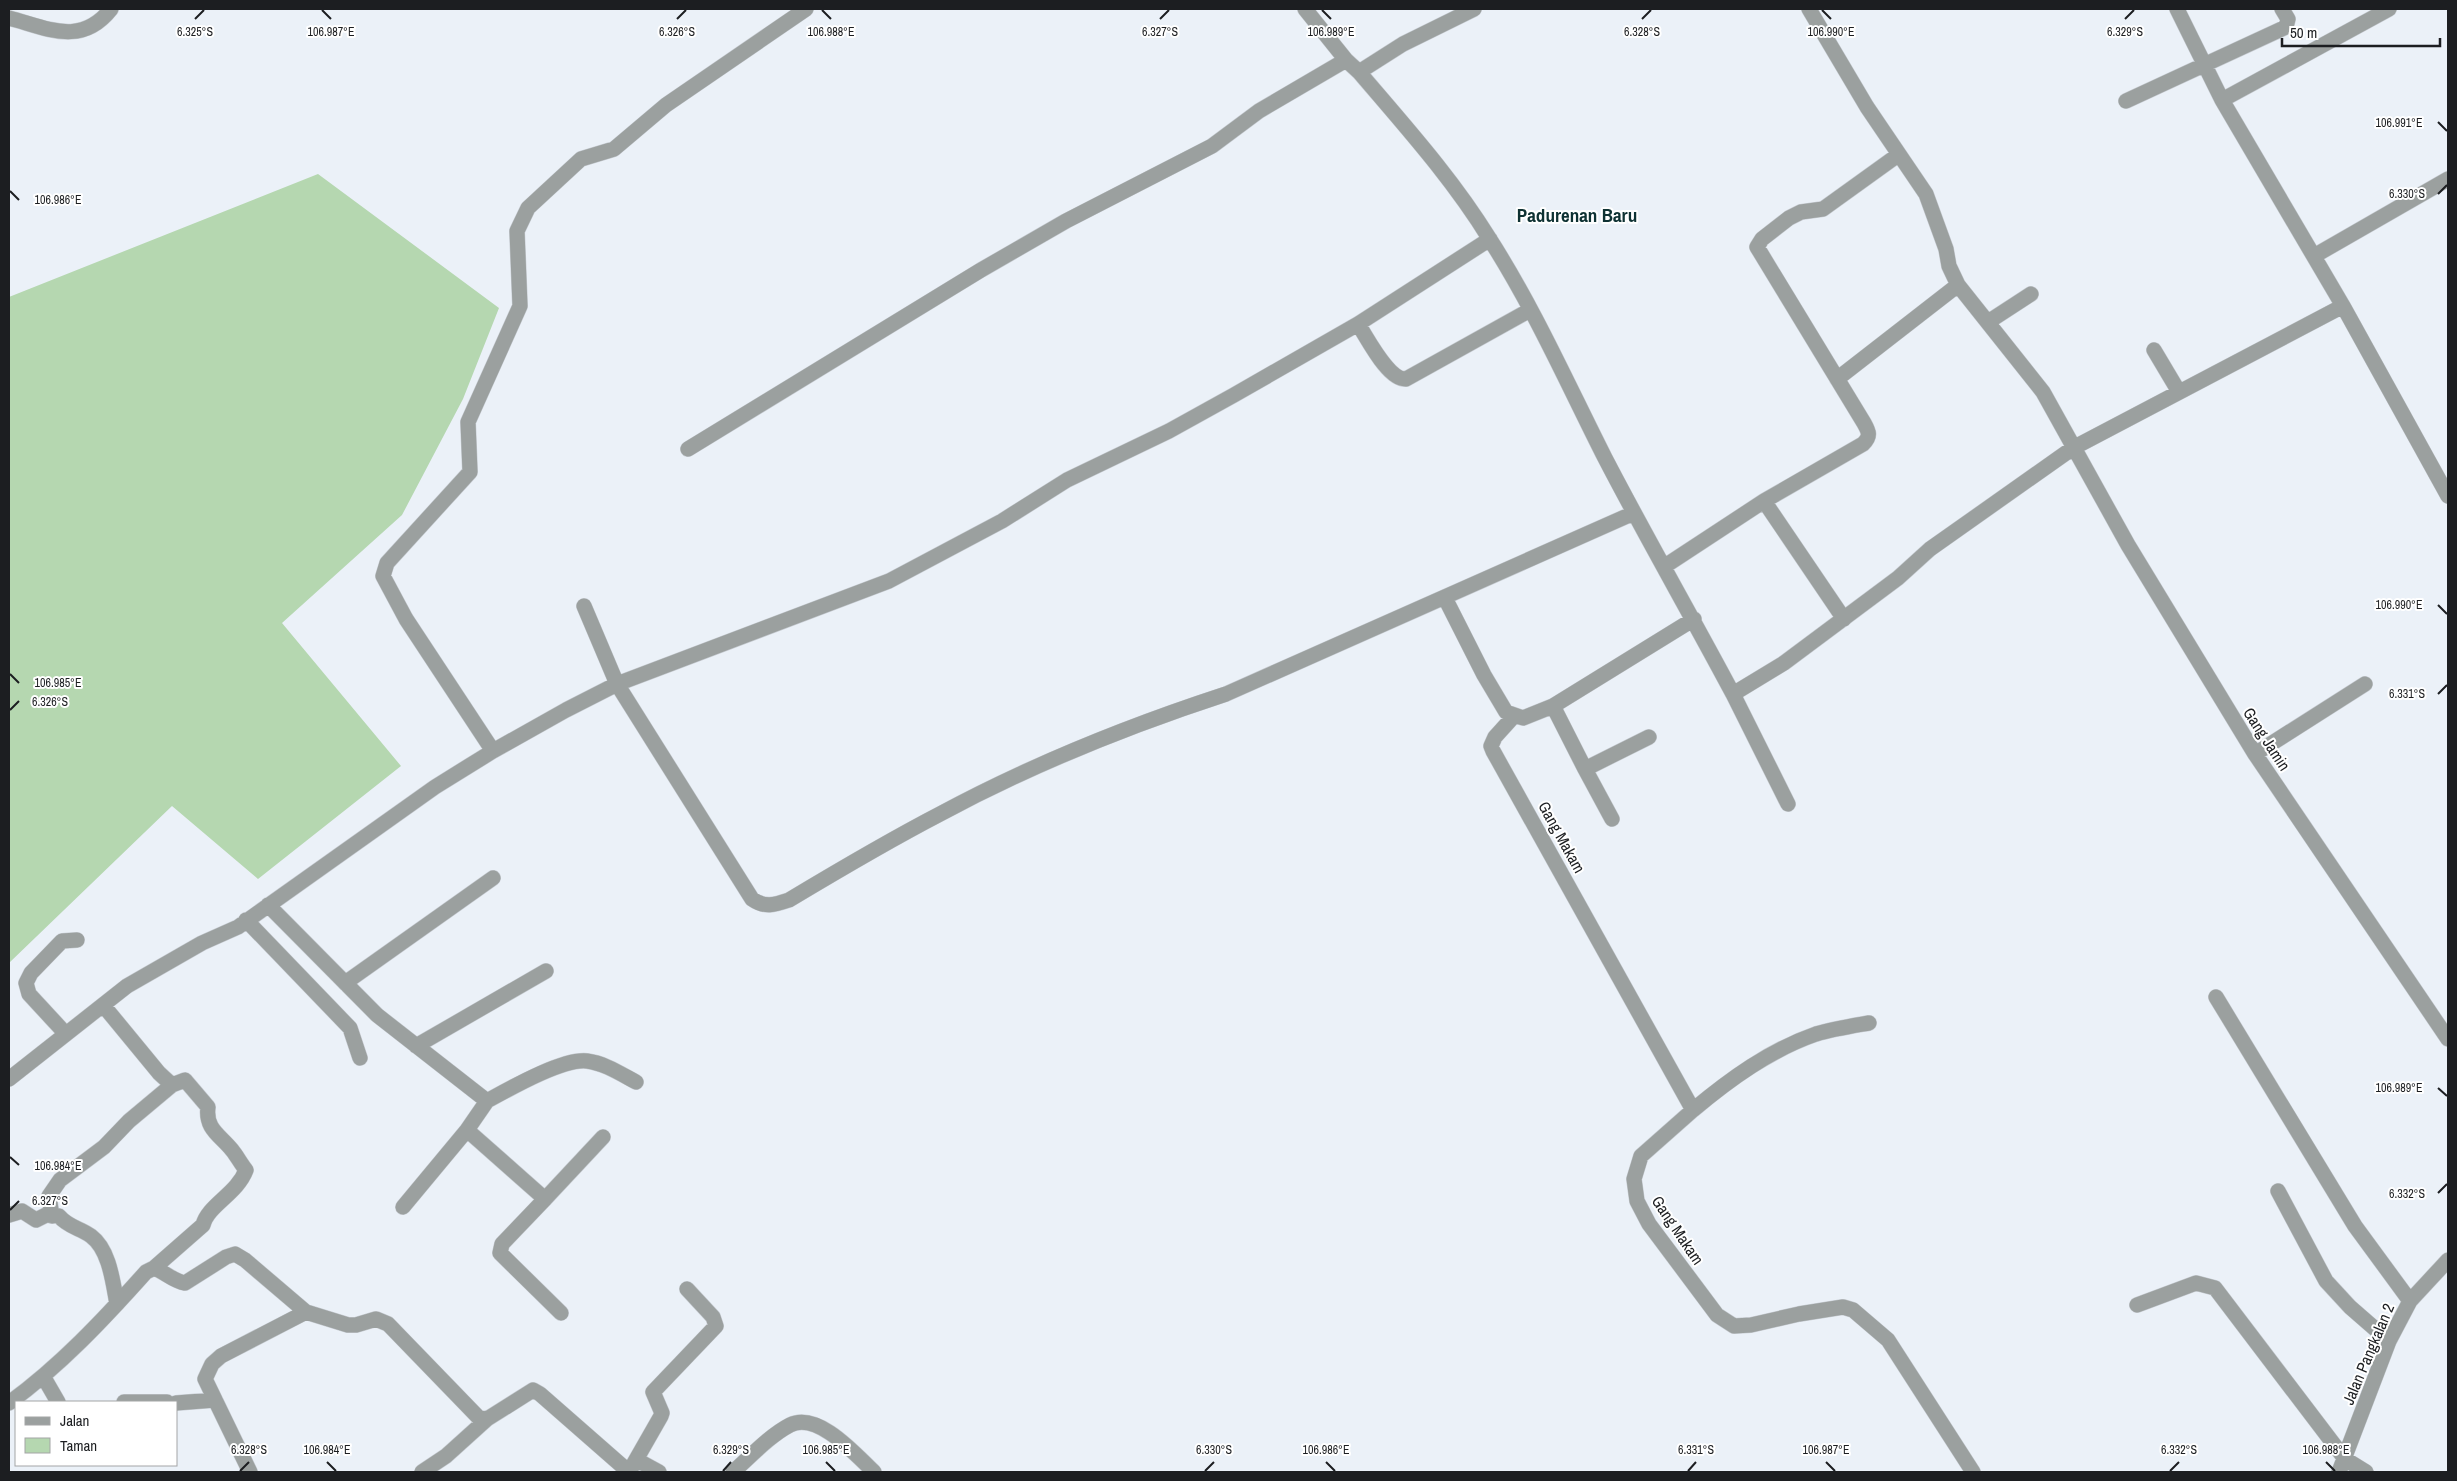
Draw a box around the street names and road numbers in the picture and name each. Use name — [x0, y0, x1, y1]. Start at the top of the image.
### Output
street label: Gang Jamin — [2238, 703, 2296, 775]
street label: Gang Makam — [1533, 797, 1591, 877]
street label: Gang Makam — [1647, 1191, 1709, 1269]
street label: Jalan Pangkalan 2 — [2337, 1300, 2399, 1408]

